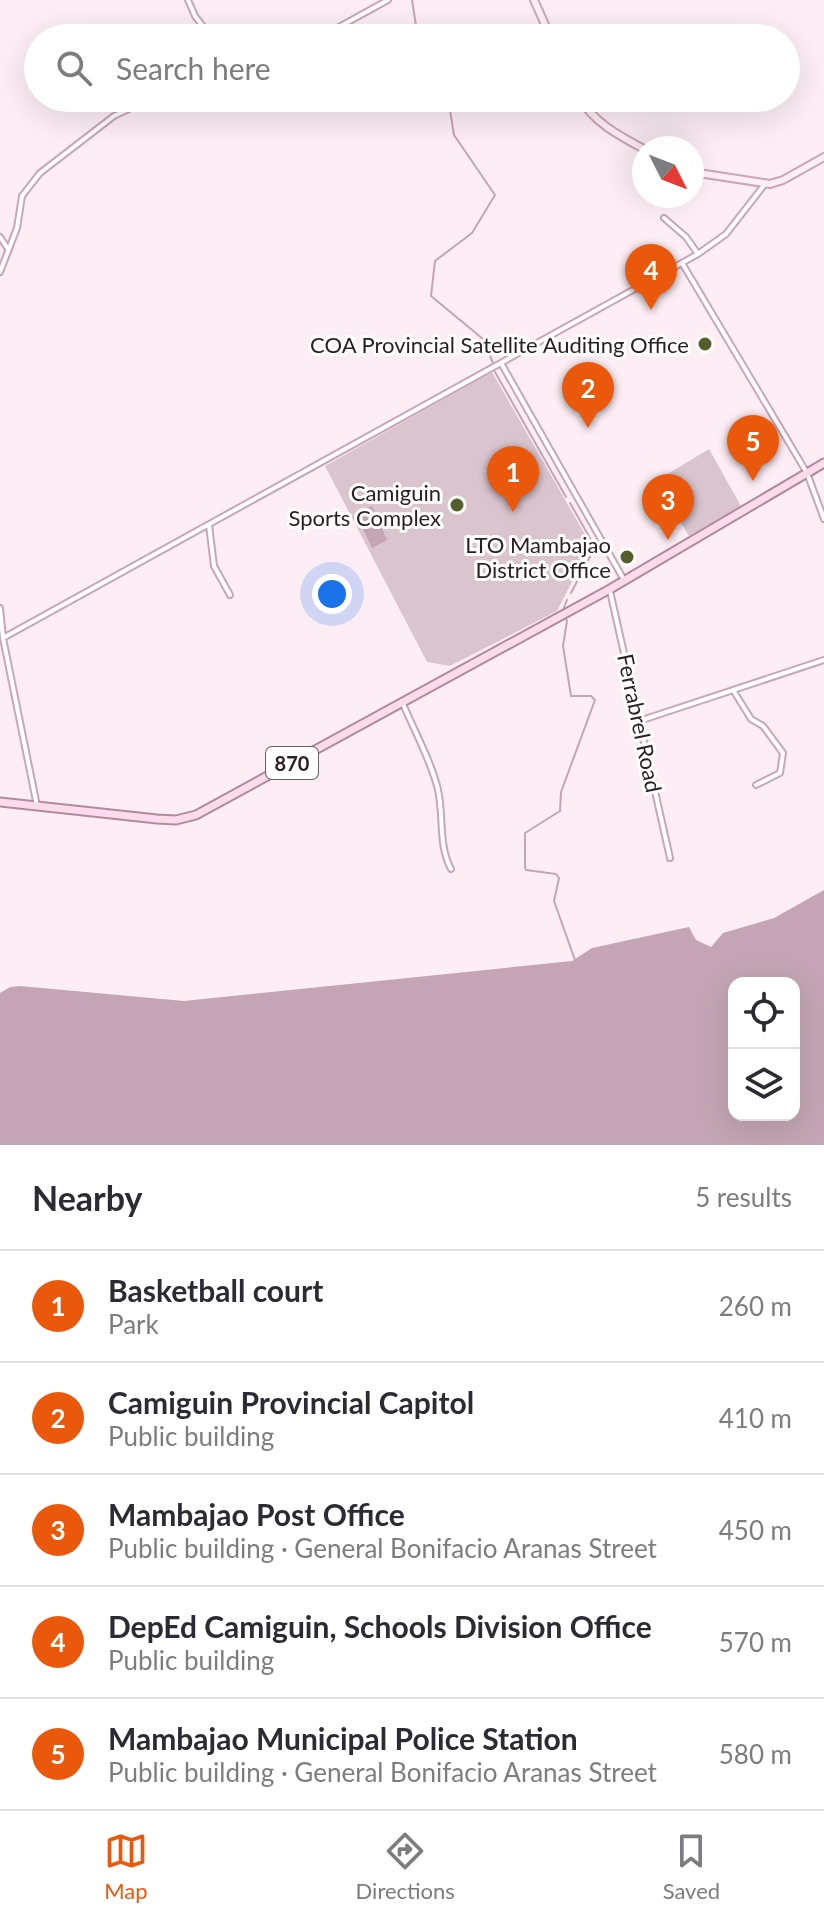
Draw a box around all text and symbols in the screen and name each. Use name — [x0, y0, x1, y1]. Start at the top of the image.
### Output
search box — [24, 24, 800, 112]
icon: search — [52, 46, 96, 90]
text: Search here — [116, 50, 271, 86]
north arrow — [632, 136, 704, 208]
pin: 4 — [625, 244, 677, 310]
place label: COA Provincial Satellite Auditing Office — [310, 331, 689, 358]
marker: COA Provincial Satellite Auditing Office — [696, 335, 714, 353]
pin: 2 — [562, 362, 614, 428]
pin: 5 — [727, 415, 779, 481]
pin: 1 — [487, 446, 539, 512]
pin: 3 — [642, 474, 694, 540]
place label: Camiguin Sports Complex — [288, 479, 441, 531]
marker: Camiguin Sports Complex — [448, 496, 466, 514]
place label: LTO Mambajao District Office — [465, 531, 611, 583]
marker: LTO Mambajao District Office — [618, 548, 636, 566]
your location — [312, 574, 352, 614]
street label: Ferrabrel Road — [612, 651, 668, 795]
road number: 870 — [266, 747, 318, 779]
map controls — [728, 977, 800, 1121]
button: locate — [728, 977, 800, 1049]
button: layers — [728, 1049, 800, 1121]
text: Nearby — [32, 1177, 143, 1218]
text: 5 results — [695, 1181, 792, 1213]
text: Basketball court — [108, 1272, 323, 1308]
text: 1 — [50, 1290, 66, 1322]
text: 260 m — [719, 1290, 792, 1322]
text: Park — [108, 1308, 159, 1340]
text: Camiguin Provincial Capitol — [108, 1384, 474, 1420]
text: 2 — [50, 1402, 66, 1434]
text: 410 m — [719, 1402, 792, 1434]
text: Public building — [108, 1420, 274, 1452]
text: Mambajao Post Office — [108, 1496, 405, 1532]
text: 3 — [50, 1514, 66, 1546]
text: 450 m — [719, 1514, 792, 1546]
text: Public building · General Bonifacio Aranas Street — [108, 1532, 657, 1564]
text: DepEd Camiguin, Schools Division Office — [108, 1608, 652, 1644]
text: 4 — [50, 1626, 66, 1658]
text: 570 m — [719, 1626, 792, 1658]
text: Public building — [108, 1644, 274, 1676]
text: Mambajao Municipal Police Station — [108, 1720, 578, 1756]
text: 5 — [50, 1738, 66, 1770]
text: 580 m — [719, 1738, 792, 1770]
text: Public building · General Bonifacio Aranas Street — [108, 1756, 657, 1788]
tab: Map — [104, 1829, 148, 1904]
tab: Directions — [356, 1829, 455, 1904]
tab: Saved — [663, 1829, 720, 1904]

